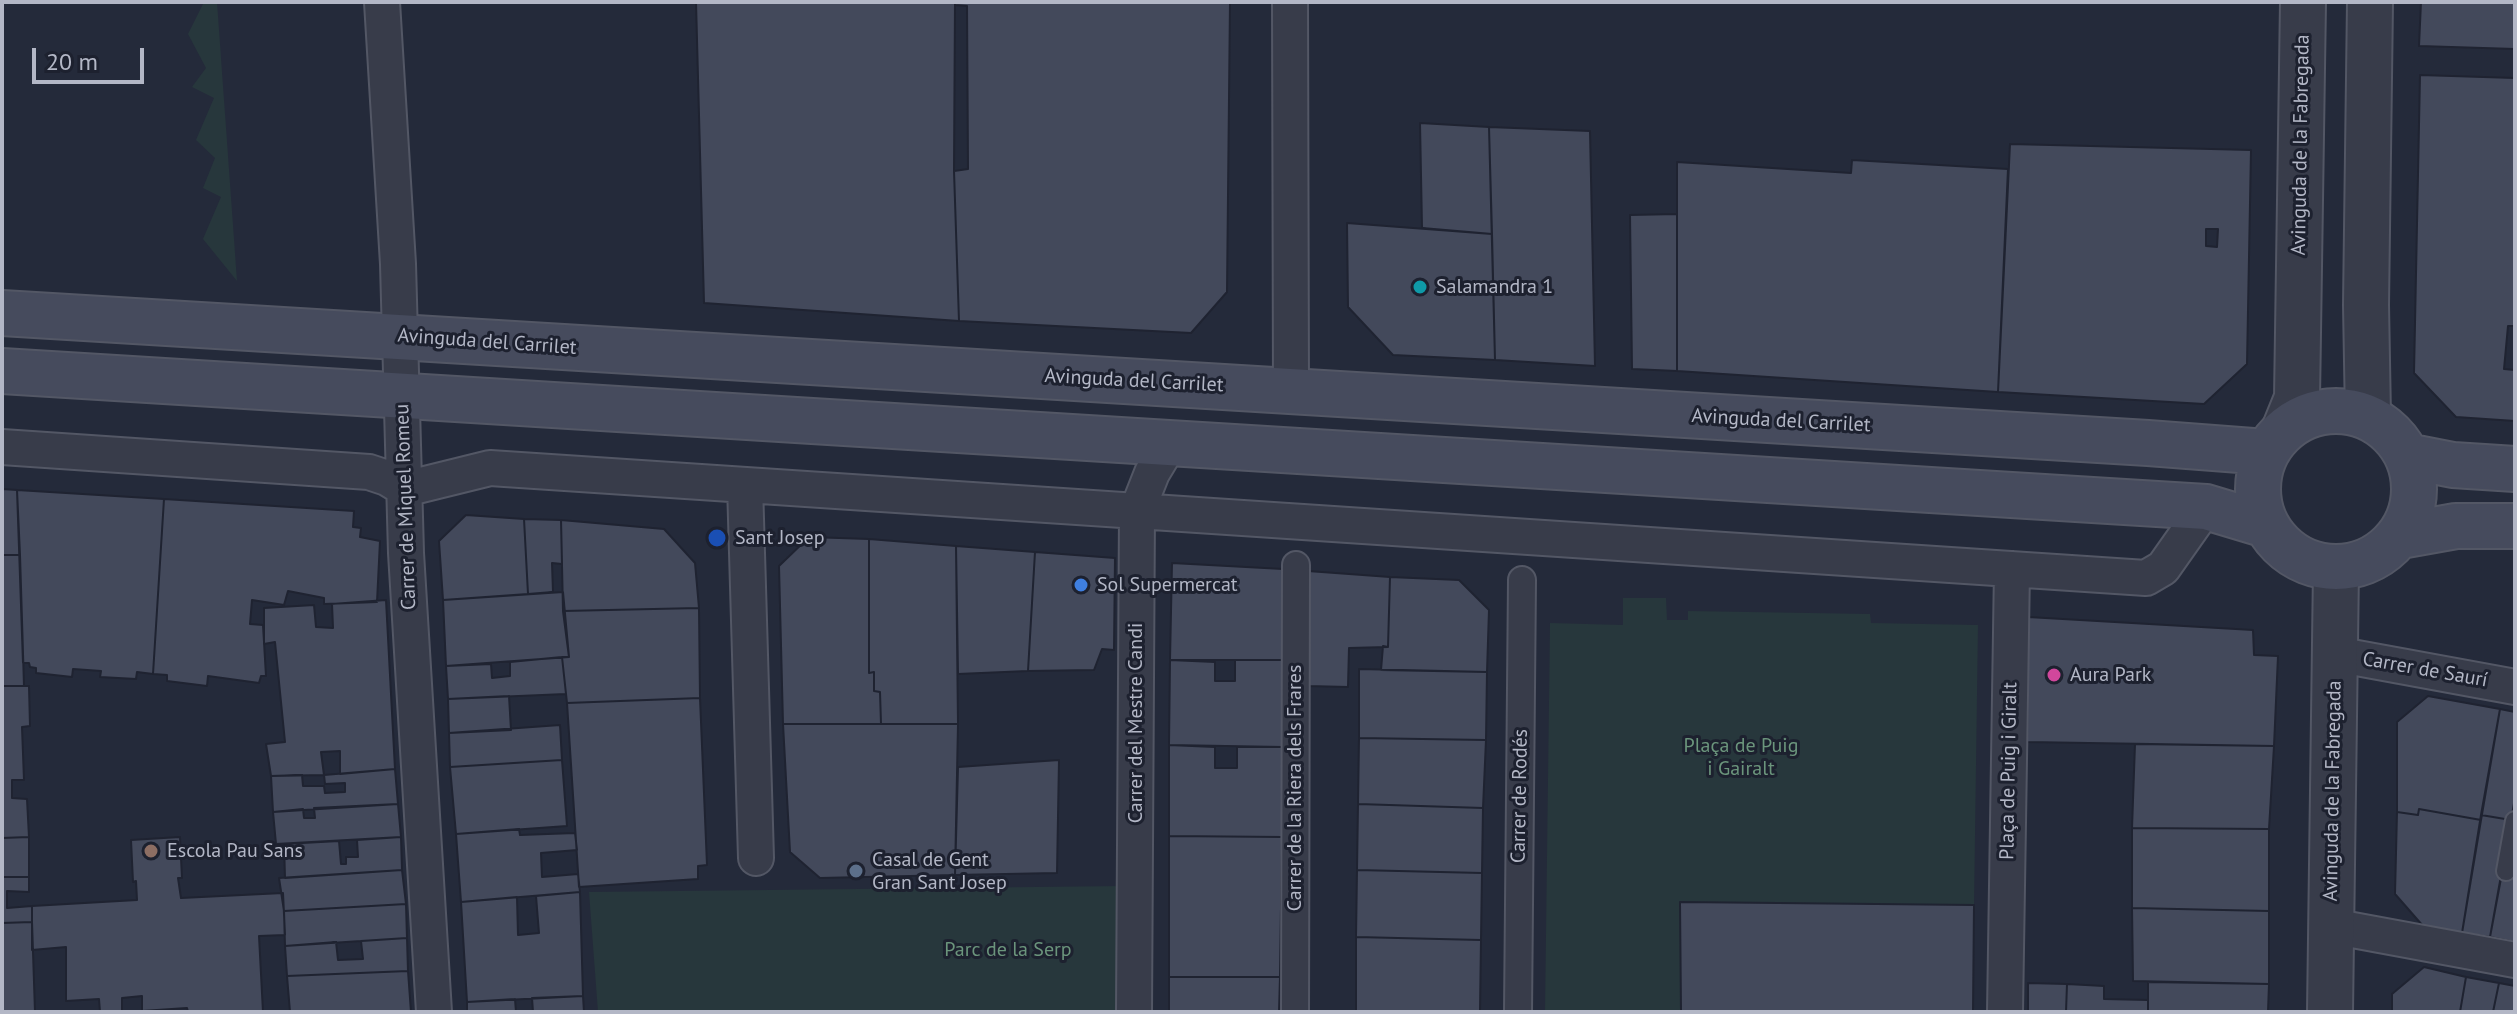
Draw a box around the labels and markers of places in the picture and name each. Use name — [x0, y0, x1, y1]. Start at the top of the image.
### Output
place label: Salamandra 1 — [1436, 275, 1553, 299]
marker: Salamandra 1 — [1411, 278, 1429, 296]
place label: Sant Josep — [735, 526, 825, 550]
marker: Sant Josep — [706, 527, 728, 549]
place label: Sol Supermercat — [1097, 573, 1238, 597]
marker: Sol Supermercat — [1072, 576, 1090, 594]
place label: Aura Park — [2070, 663, 2151, 687]
marker: Aura Park — [2045, 666, 2063, 684]
place label: Escola Pau Sans — [167, 839, 303, 863]
marker: Escola Pau Sans — [142, 842, 160, 860]
place label: Casal de Gent Gran Sant Josep — [872, 848, 1007, 895]
marker: Casal de Gent Gran Sant Josep — [847, 862, 865, 880]

